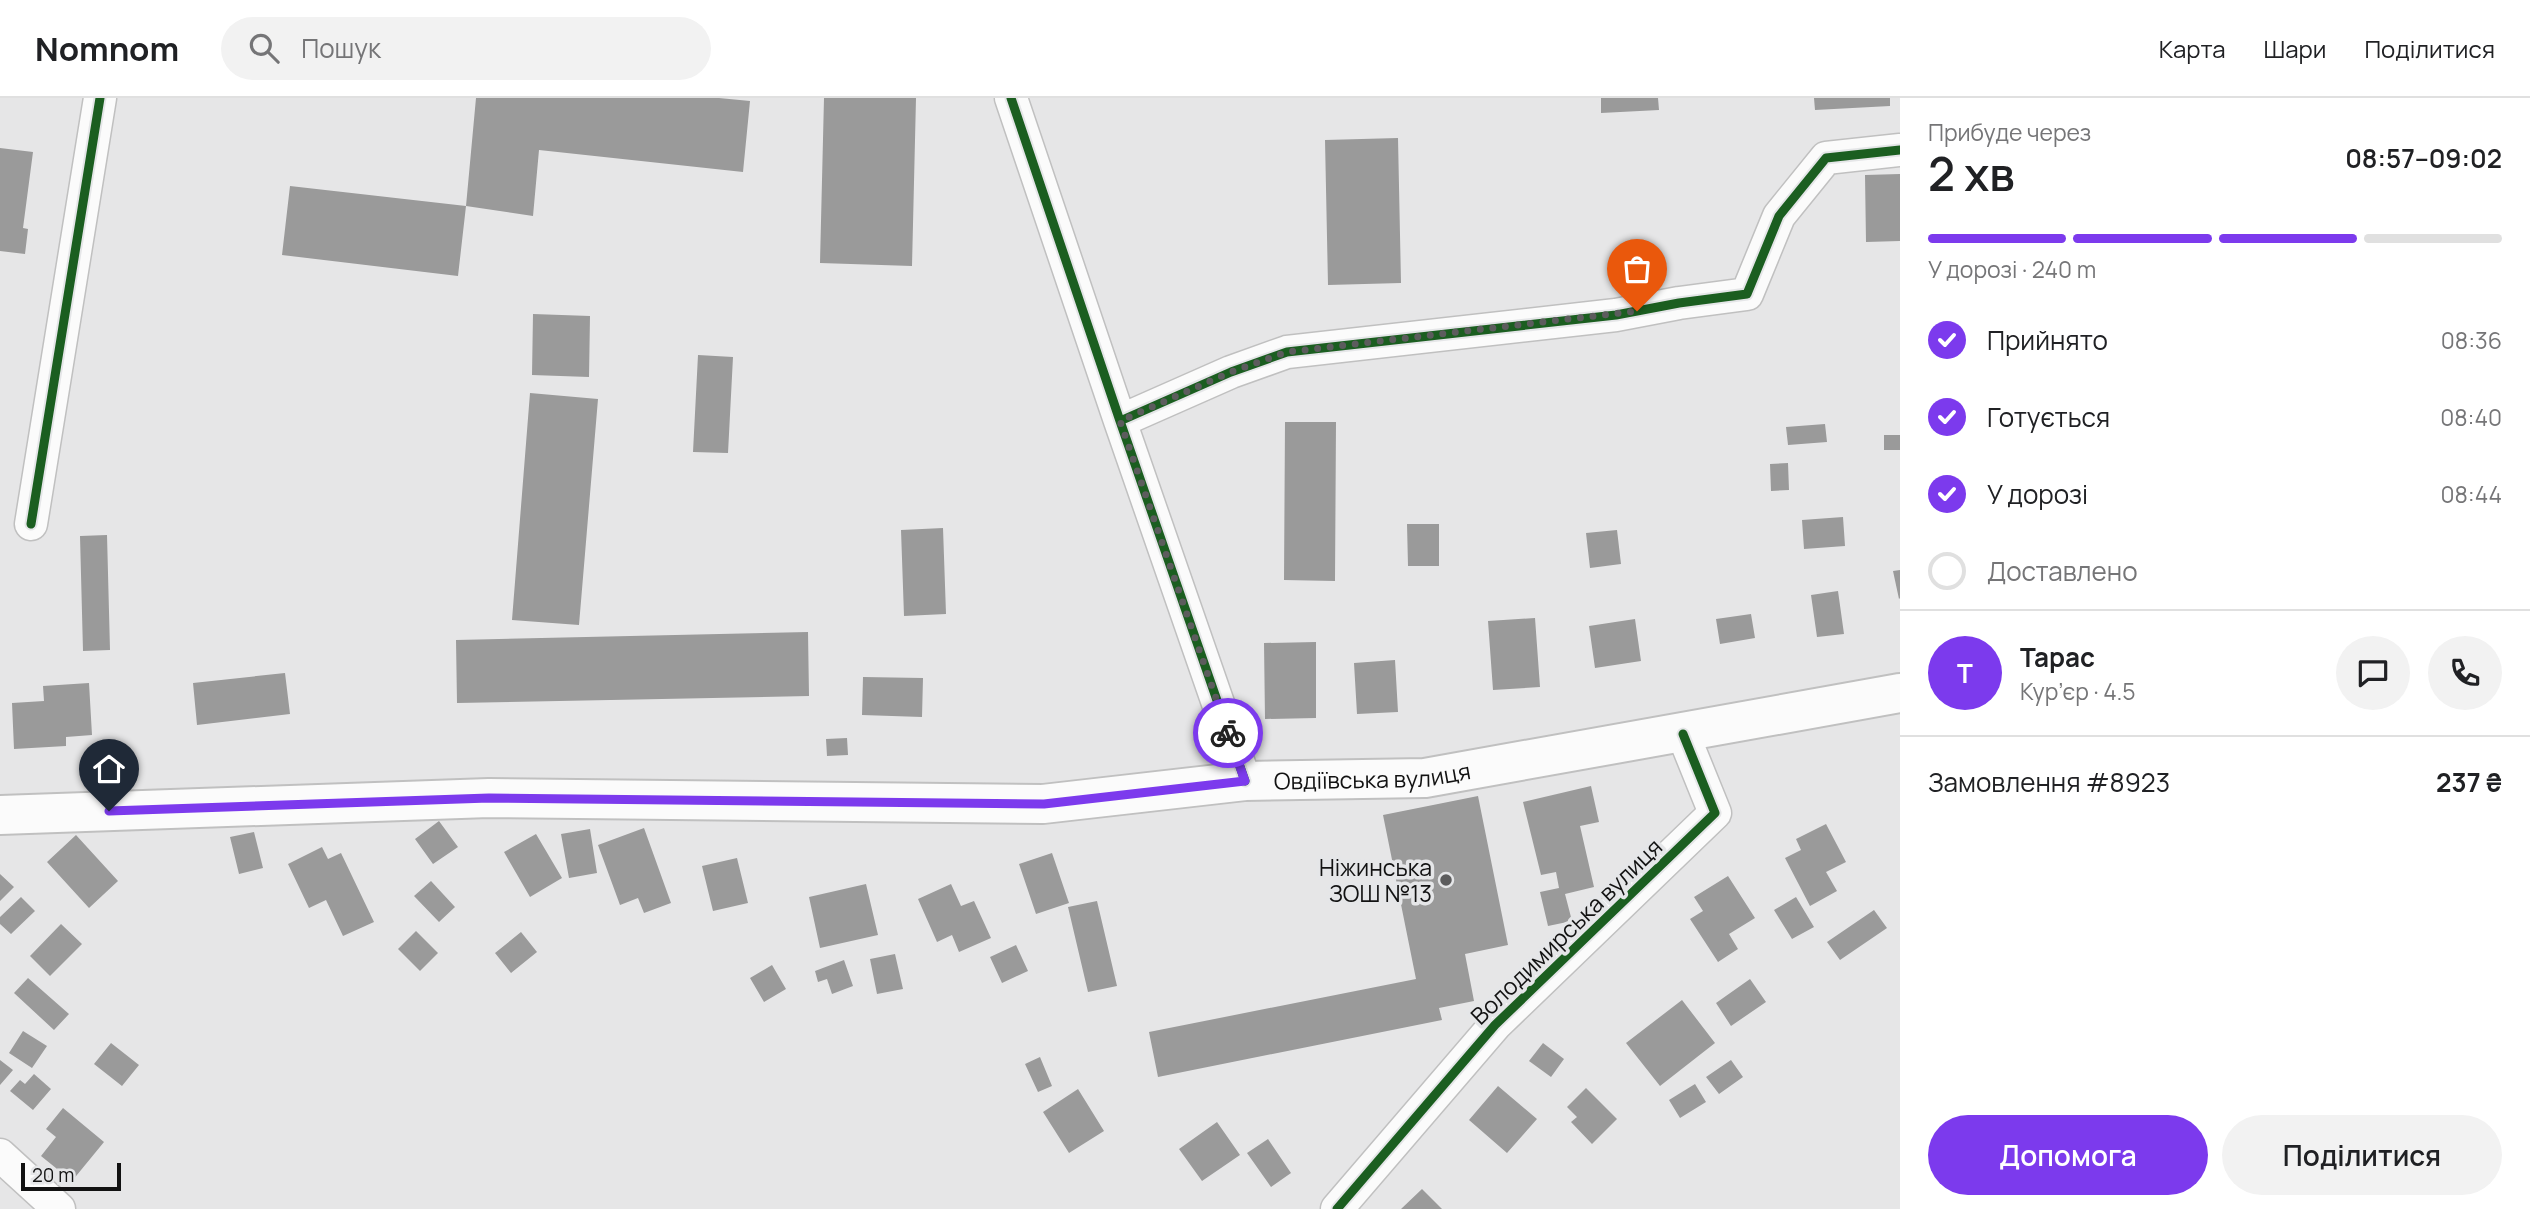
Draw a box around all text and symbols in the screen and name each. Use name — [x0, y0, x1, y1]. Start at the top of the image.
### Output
search box — [221, 17, 711, 80]
text: Nomnom — [35, 26, 179, 71]
icon: search — [245, 29, 283, 67]
text: Пошук — [301, 30, 381, 66]
text: Карта — [2159, 32, 2226, 65]
text: Шари — [2264, 32, 2326, 65]
text: Поділитися — [2364, 32, 2495, 65]
text: Прибуде через — [1928, 116, 2091, 148]
text: 08:57–09:02 — [2345, 140, 2502, 176]
text: 2 хв — [1928, 142, 2015, 205]
pin — [1607, 239, 1667, 311]
icon: bag — [1618, 250, 1656, 288]
text: У дорозі · 240 m — [1928, 253, 2096, 285]
icon: check — [1928, 321, 1966, 359]
text: Прийнято — [1987, 322, 2108, 358]
text: 08:36 — [2441, 324, 2502, 356]
icon: check — [1928, 398, 1966, 436]
text: Готується — [1987, 399, 2110, 435]
text: 08:40 — [2440, 401, 2502, 433]
icon: check — [1928, 475, 1966, 513]
text: У дорозі — [1987, 476, 2088, 512]
text: 08:44 — [2440, 478, 2502, 510]
text: Доставлено — [1987, 553, 2138, 589]
button: chat — [2336, 636, 2410, 710]
button: phone — [2428, 636, 2502, 710]
text: Тарас — [2020, 639, 2095, 675]
text: Т — [1957, 655, 1973, 691]
text: Кур’єр · 4.5 — [2020, 675, 2136, 707]
courier — [1193, 698, 1263, 768]
icon: bike — [1209, 714, 1247, 752]
pin — [79, 739, 139, 811]
icon: home — [90, 750, 128, 788]
street label: Овдіївська вулиця — [1274, 754, 1473, 797]
text: Замовлення #8923 — [1928, 764, 2170, 800]
text: 237 ₴ — [2436, 764, 2502, 800]
street label: Володимирська вулиця — [1463, 831, 1669, 1031]
place label: Ніжинська ЗОШ №13 — [1319, 851, 1432, 909]
marker: Ніжинська ЗОШ №13 — [1438, 872, 1454, 888]
button: Допомога — [1928, 1115, 2208, 1195]
button: Поділитися — [2222, 1115, 2502, 1195]
scale bar — [21, 1160, 121, 1192]
text: 20 m — [32, 1162, 74, 1188]

